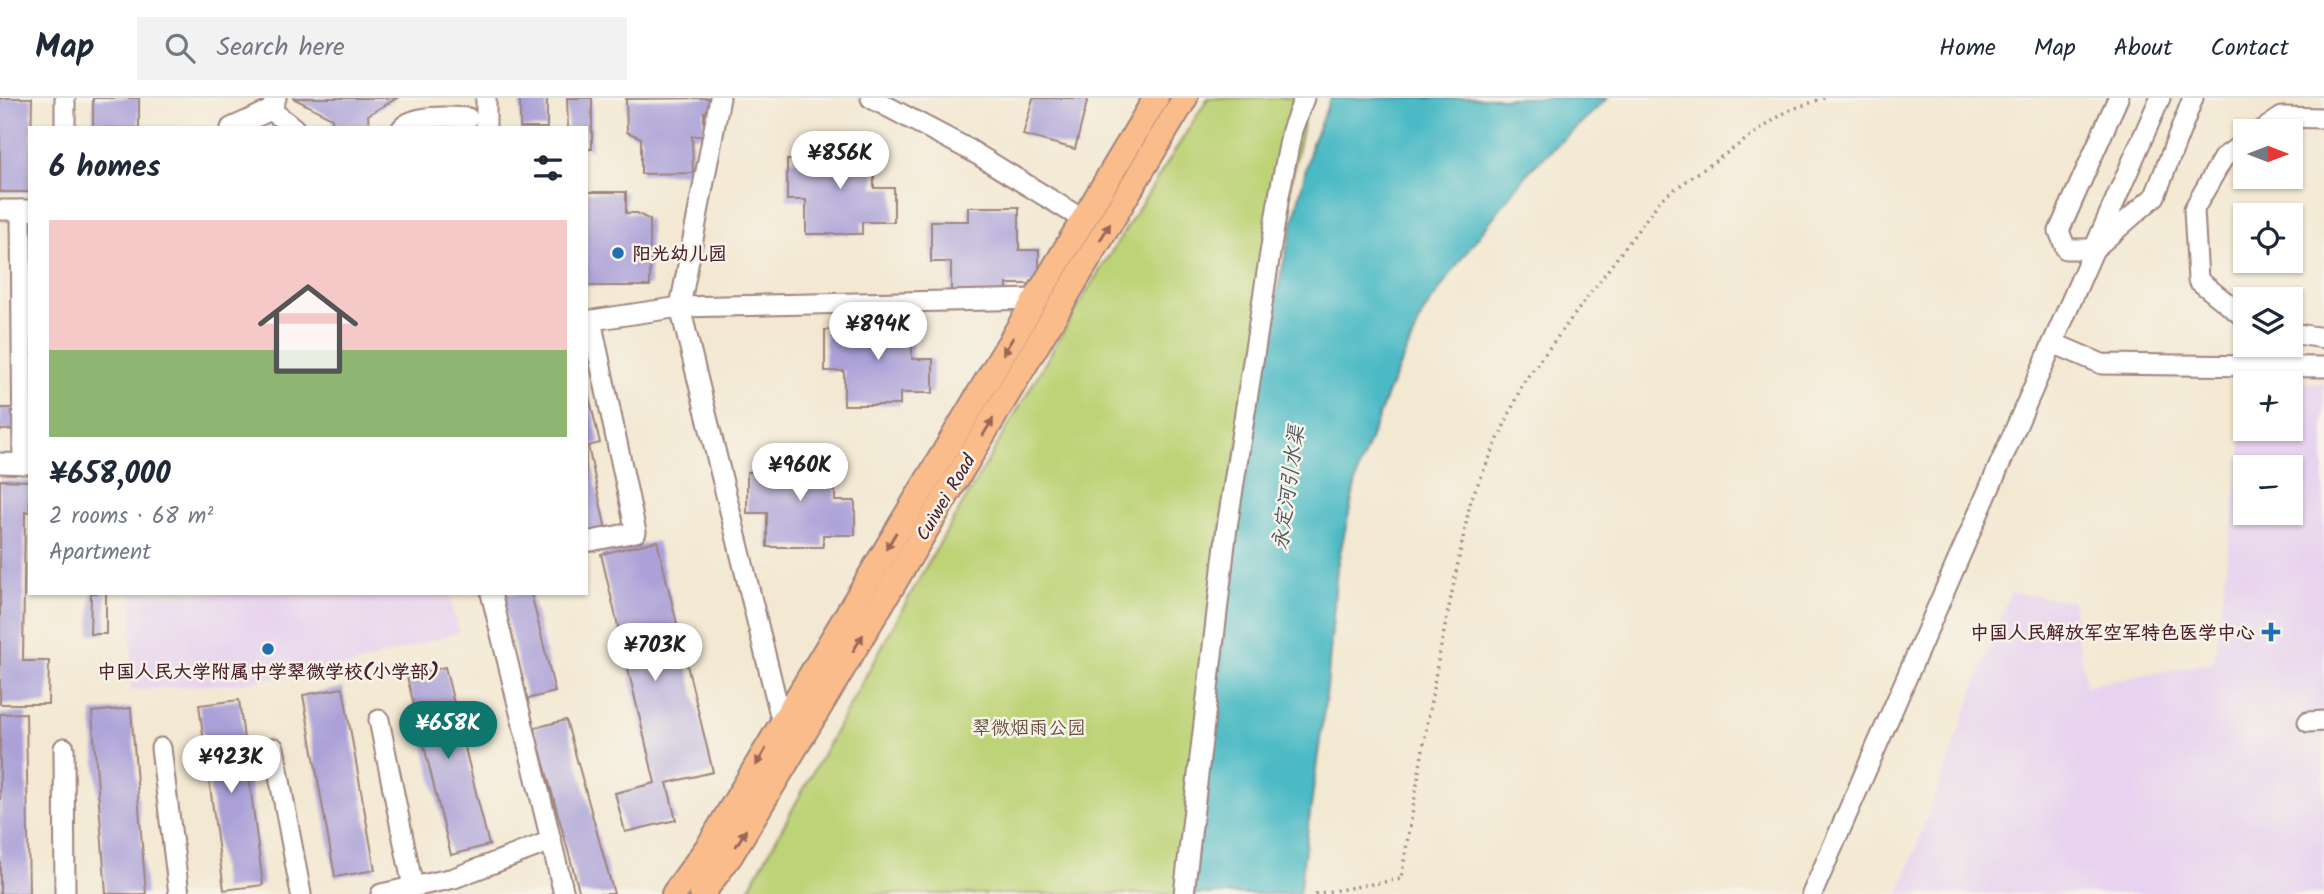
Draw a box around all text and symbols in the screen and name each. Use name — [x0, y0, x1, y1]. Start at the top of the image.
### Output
search box — [137, 17, 627, 80]
text: Map — [35, 22, 95, 75]
text: Search here — [217, 27, 345, 69]
icon: search — [161, 29, 199, 67]
text: Home — [1939, 29, 1996, 68]
text: Map — [2034, 29, 2076, 68]
text: About — [2114, 29, 2172, 68]
text: Contact — [2210, 29, 2289, 68]
north arrow — [2233, 119, 2303, 189]
map controls — [2233, 119, 2303, 525]
pin: ¥856K — [791, 132, 889, 191]
text: ¥856K — [807, 136, 873, 172]
text: 6 homes — [49, 144, 161, 192]
icon: filters — [529, 149, 567, 187]
button: locate — [2233, 203, 2303, 273]
one-way arrow — [1098, 222, 1111, 241]
place label: 阳光幼儿园 — [632, 240, 727, 270]
marker: 阳光幼儿园 — [610, 245, 626, 261]
icon: home — [245, 266, 371, 392]
button: layers — [2233, 287, 2303, 357]
pin: ¥894K — [829, 302, 927, 362]
text: ¥894K — [845, 307, 911, 343]
one-way arrow — [1002, 336, 1014, 355]
button: + — [2233, 371, 2303, 441]
one-way arrow — [981, 418, 994, 437]
water label: 永定河引水渠 — [1264, 422, 1315, 553]
pin: ¥960K — [751, 444, 849, 503]
text: ¥960K — [768, 448, 832, 484]
street label: Cuiwei Road — [909, 448, 985, 547]
text: ¥658,000 — [49, 451, 171, 499]
button: − — [2233, 455, 2303, 525]
text: 2 rooms · 68 m² — [49, 499, 213, 535]
one-way arrow — [885, 531, 897, 550]
text: Apartment — [49, 535, 151, 571]
place label: 中国人民解放军空军特色医学中心 — [1970, 619, 2255, 649]
marker: 中国人民解放军空军特色医学中心 — [2261, 622, 2281, 642]
pin: ¥703K — [606, 624, 704, 683]
text: ¥703K — [623, 628, 687, 664]
one-way arrow — [852, 634, 864, 653]
marker: 中国人民大学附属中学翠微学校(小学部) — [260, 641, 276, 657]
place label: 中国人民大学附属中学翠微学校(小学部) — [97, 658, 439, 688]
pin: ¥658K — [399, 702, 497, 761]
text: ¥658K — [415, 706, 481, 742]
park label: 翠微烟雨公园 — [972, 714, 1086, 744]
pin: ¥923K — [182, 736, 280, 795]
text: ¥923K — [198, 740, 264, 776]
one-way arrow — [756, 747, 768, 767]
one-way arrow — [735, 829, 747, 848]

